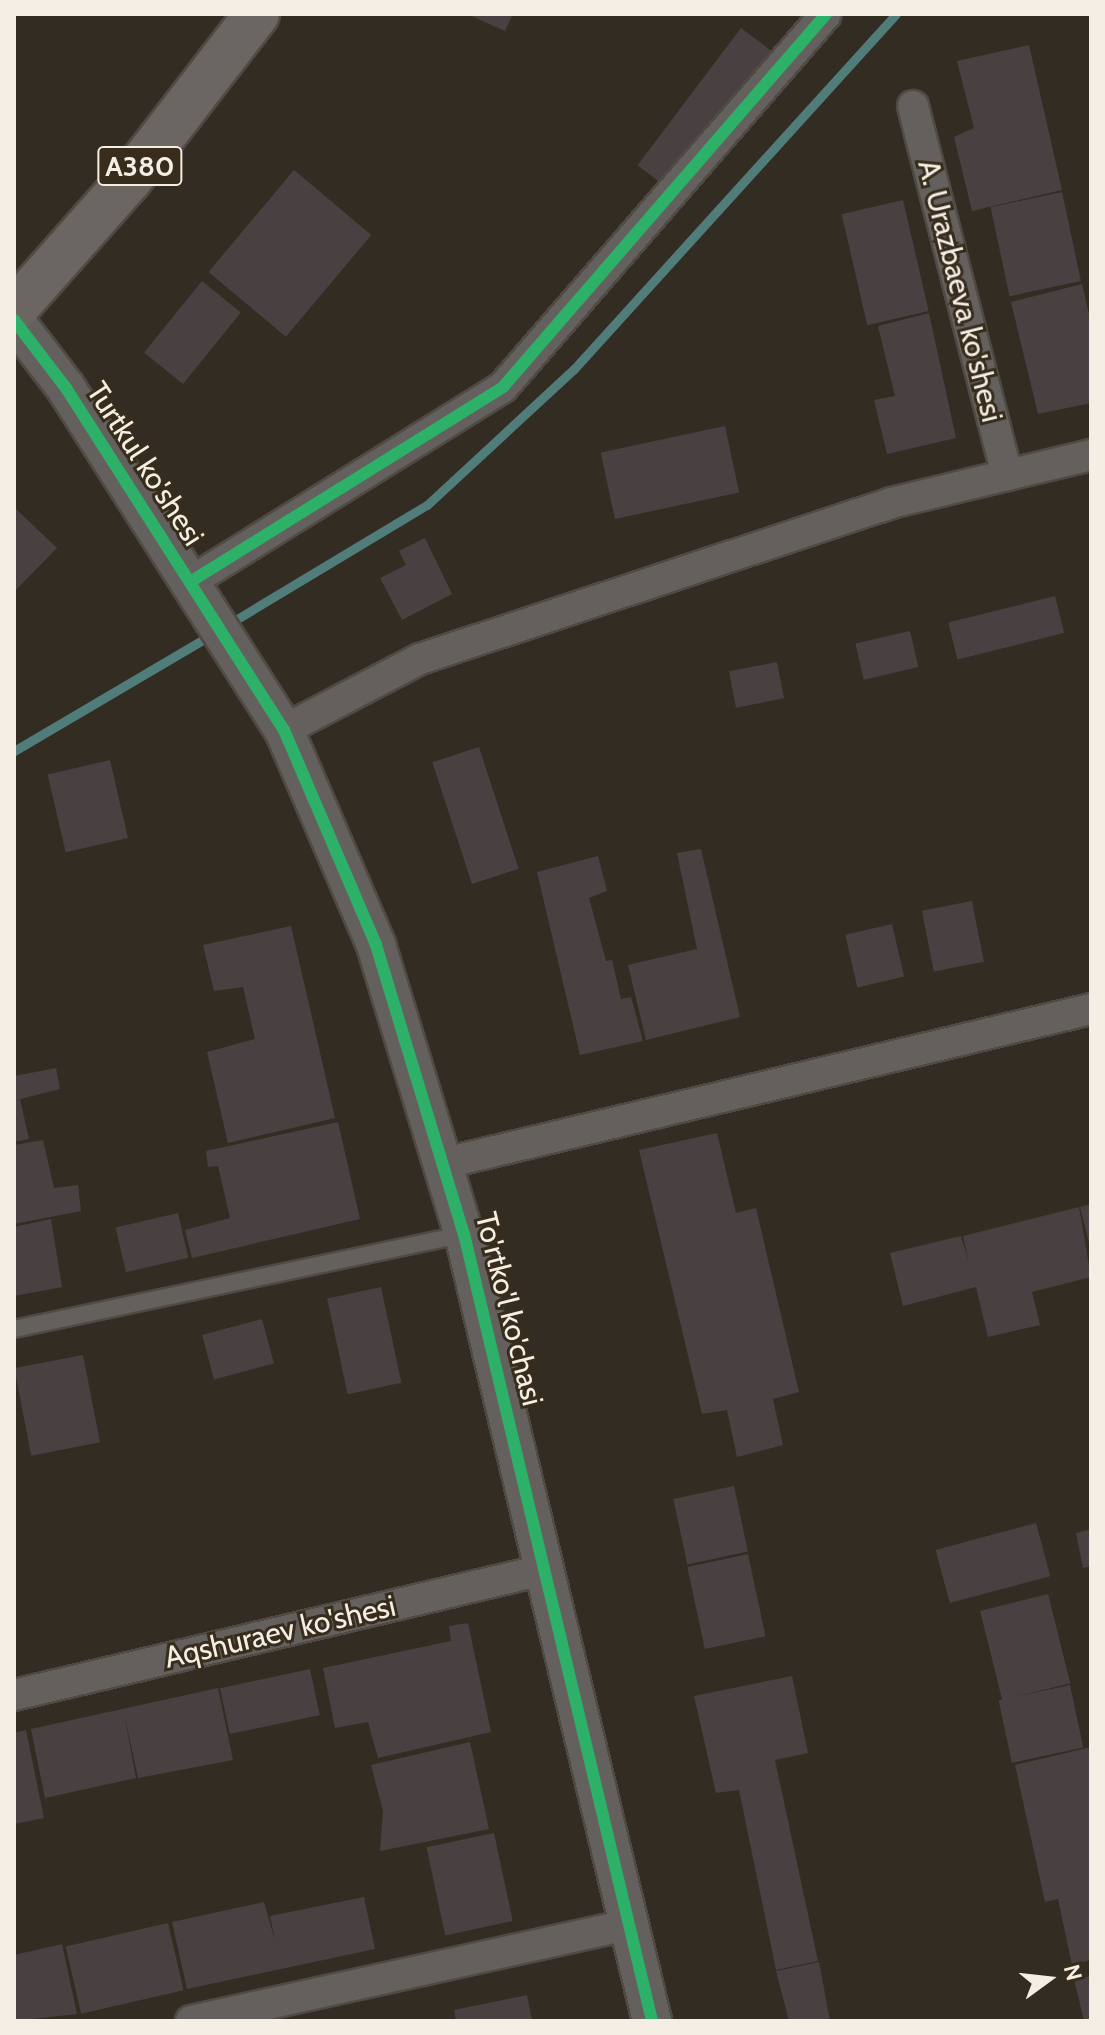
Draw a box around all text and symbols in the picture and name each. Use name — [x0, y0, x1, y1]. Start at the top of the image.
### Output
road number: A380 — [96, 142, 184, 190]
street label: A. Urazbaeva ko'shesi — [910, 156, 1010, 426]
street label: Turtkul ko'shesi — [79, 375, 211, 553]
street label: To'rtko'l ko'chasi — [468, 1208, 550, 1410]
street label: Aqshuraev ko'shesi — [161, 1588, 399, 1676]
north arrow — [1009, 1939, 1089, 2019]
text: N — [1058, 1962, 1088, 1984]

